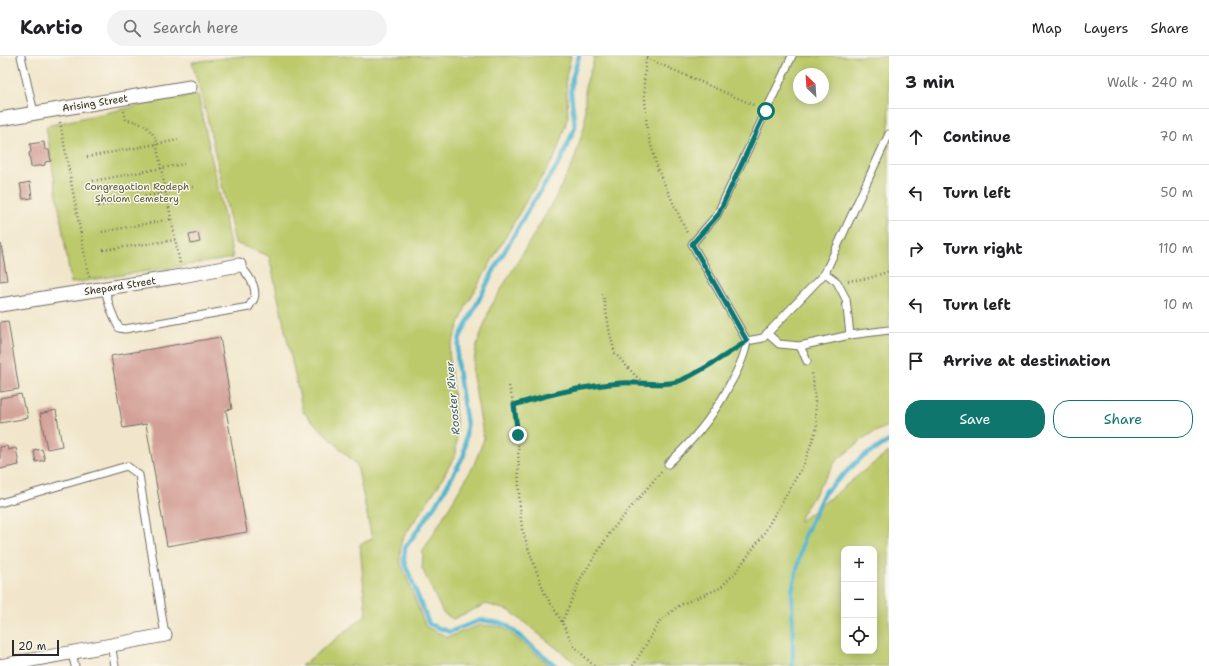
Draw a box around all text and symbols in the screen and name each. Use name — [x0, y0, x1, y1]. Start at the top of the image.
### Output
search box — [107, 10, 387, 46]
text: Kartio — [20, 15, 83, 40]
icon: search — [121, 17, 143, 39]
text: Search here — [153, 18, 239, 38]
text: Map — [1032, 19, 1062, 37]
text: Layers — [1084, 19, 1128, 37]
text: Share — [1150, 19, 1189, 37]
north arrow — [793, 68, 829, 104]
text: 3 min — [905, 71, 955, 93]
text: Walk · 240 m — [1107, 74, 1193, 91]
street label: Arising Street — [61, 91, 129, 115]
route start — [757, 102, 775, 120]
icon: ahead — [905, 126, 927, 148]
text: Continue — [943, 127, 1011, 147]
text: 70 m — [1159, 128, 1193, 145]
park label: Congregation Rodeph Sholom Cemetery — [85, 180, 189, 205]
icon: left — [905, 182, 927, 204]
text: Turn left — [943, 183, 1011, 203]
text: 50 m — [1160, 184, 1193, 201]
icon: right — [905, 238, 927, 260]
text: Turn right — [943, 239, 1023, 259]
text: 110 m — [1158, 240, 1193, 257]
street label: Shepard Street — [83, 274, 157, 298]
icon: left — [905, 294, 927, 316]
text: Turn left — [943, 295, 1011, 315]
text: 10 m — [1163, 296, 1193, 313]
icon: arrive — [905, 350, 927, 372]
text: Arrive at destination — [943, 351, 1111, 371]
water label: Rooster River — [442, 360, 464, 435]
button: Save — [905, 400, 1045, 438]
button: Share — [1053, 400, 1193, 438]
route end — [509, 426, 527, 444]
map controls — [841, 546, 877, 654]
button: + — [841, 546, 877, 582]
button: − — [841, 582, 877, 618]
button: locate — [841, 618, 877, 654]
scale bar — [12, 638, 59, 657]
text: 20 m — [18, 639, 46, 654]

